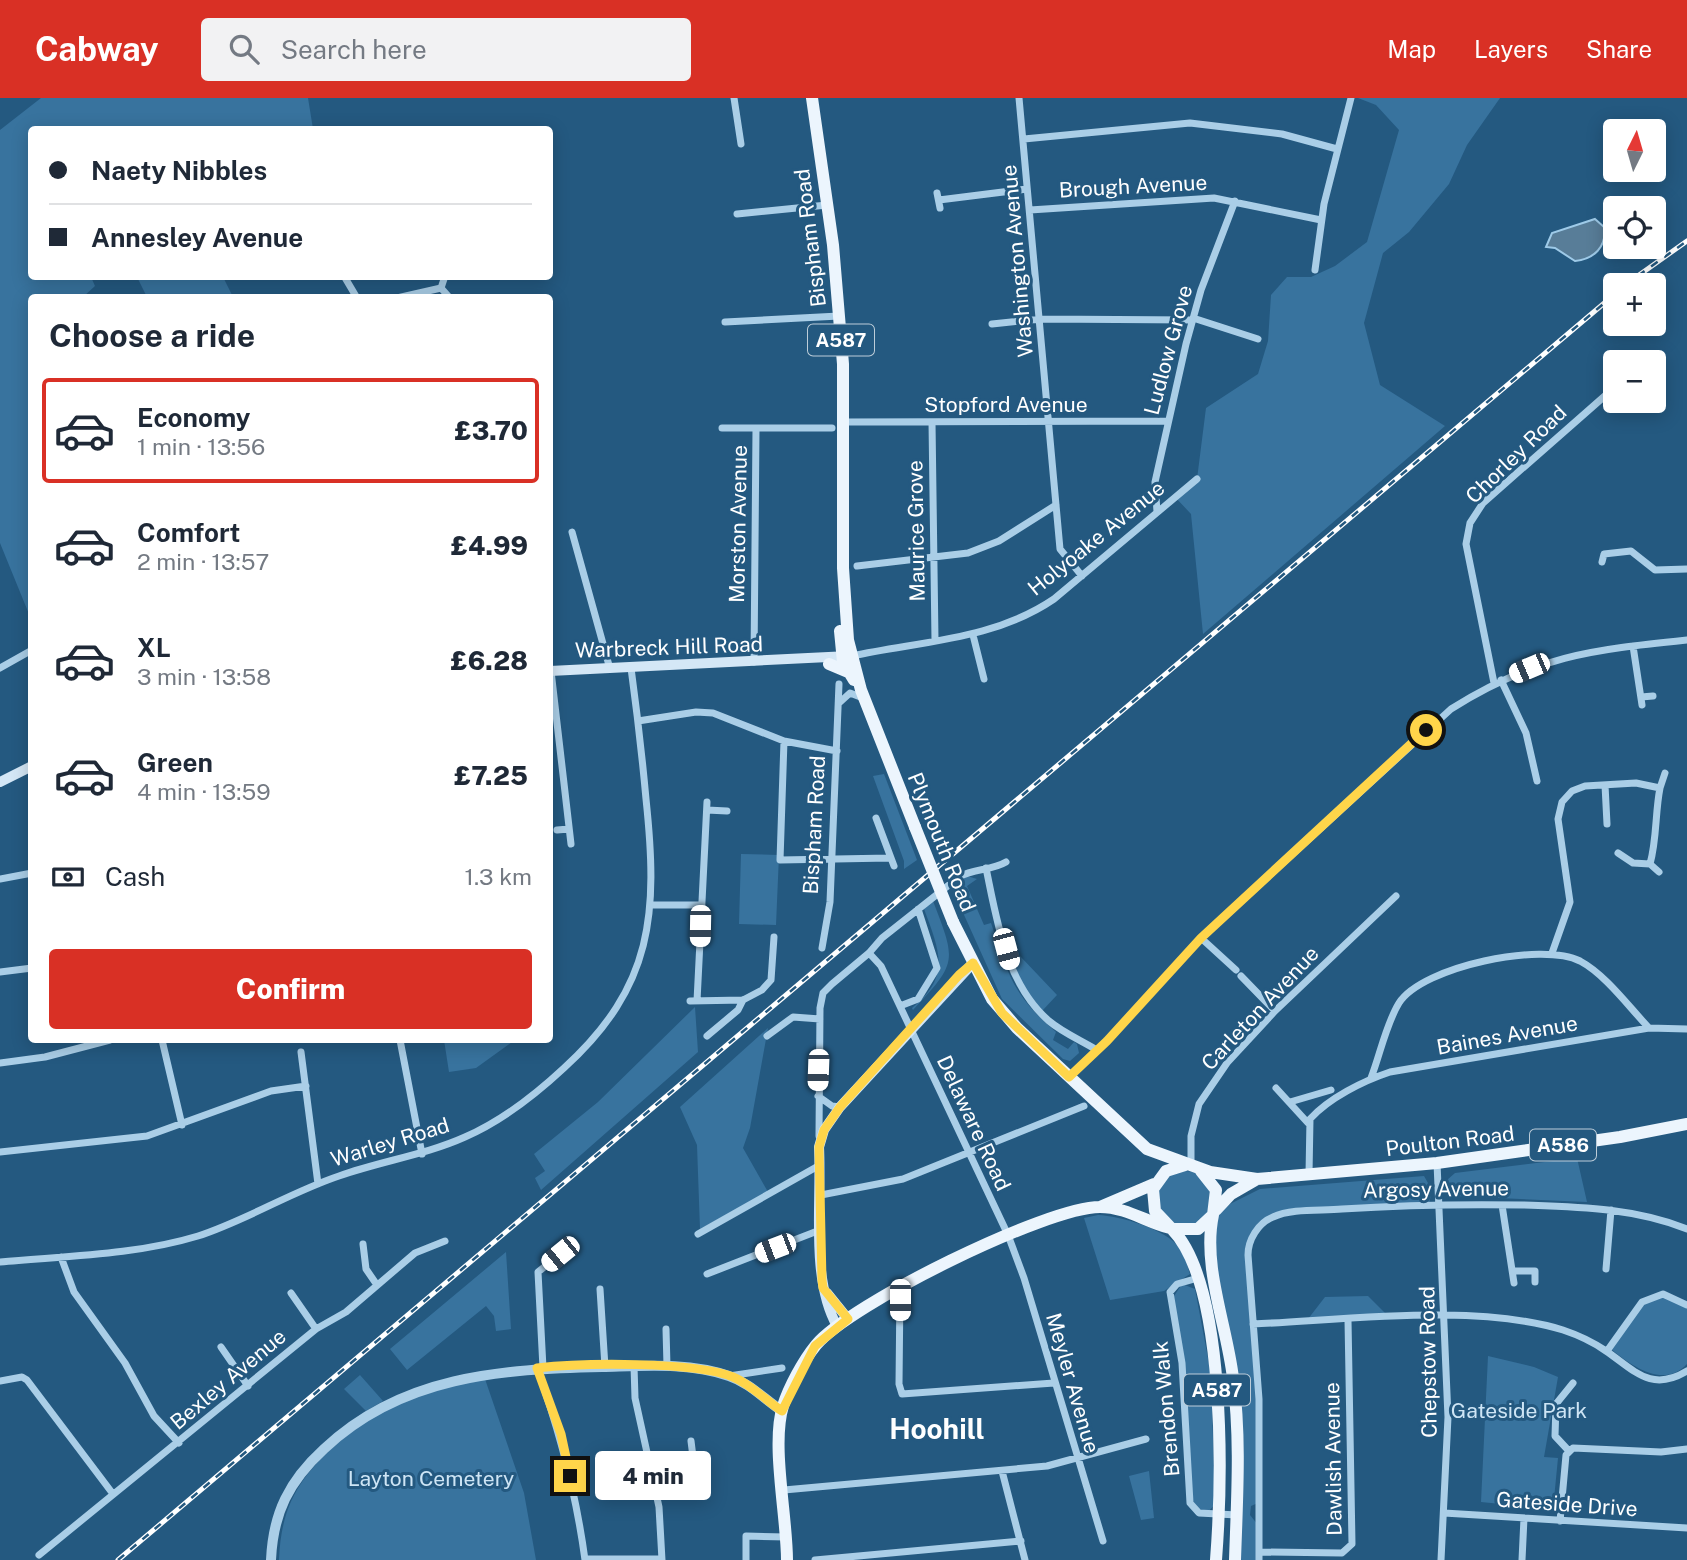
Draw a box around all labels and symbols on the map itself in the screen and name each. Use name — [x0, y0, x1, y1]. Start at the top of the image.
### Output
north arrow — [1603, 119, 1666, 182]
street label: Washington Avenue — [996, 164, 1038, 358]
street label: Bispham Road — [789, 167, 831, 309]
street label: Brough Avenue — [1058, 170, 1208, 202]
street label: Ludlow Grove — [1139, 282, 1197, 418]
road number: A587 — [808, 324, 874, 356]
street label: Stopford Avenue — [924, 392, 1088, 417]
street label: Chorley Road — [1460, 400, 1572, 508]
street label: Morston Avenue — [724, 445, 752, 603]
street label: Maurice Grove — [902, 460, 930, 602]
street label: Holyoake Avenue — [1023, 475, 1169, 601]
street label: Warbreck Hill Road — [575, 631, 763, 663]
car — [1506, 650, 1553, 686]
route start — [1410, 714, 1442, 746]
street label: Bispham Road — [798, 755, 830, 895]
street label: Plymouth Road — [903, 769, 981, 915]
car — [690, 905, 711, 947]
car — [991, 926, 1022, 972]
street label: Carleton Avenue — [1196, 941, 1324, 1075]
street label: Baines Avenue — [1435, 1010, 1579, 1060]
car — [807, 1049, 830, 1091]
street label: Delaware Road — [932, 1051, 1016, 1195]
street label: Warley Road — [328, 1112, 452, 1172]
street label: Poulton Road — [1384, 1121, 1516, 1161]
road number: A586 — [1530, 1130, 1596, 1161]
street label: Argosy Avenue — [1363, 1175, 1509, 1203]
car — [752, 1231, 799, 1265]
car — [538, 1233, 583, 1275]
car — [890, 1279, 911, 1321]
street label: Chepstow Road — [1414, 1286, 1442, 1438]
street label: Meyler Avenue — [1041, 1310, 1105, 1456]
street label: Bexley Avenue — [165, 1323, 291, 1435]
street label: Brendon Walk — [1148, 1340, 1184, 1478]
road number: A587 — [1184, 1374, 1250, 1406]
street label: Dawlish Avenue — [1319, 1382, 1347, 1536]
park label: Gateside Park — [1451, 1398, 1587, 1423]
district label: Hoohill — [889, 1412, 985, 1445]
callout: 4 min — [594, 1452, 710, 1500]
route end — [554, 1460, 586, 1492]
park label: Layton Cemetery — [348, 1466, 514, 1491]
street label: Gateside Drive — [1495, 1487, 1639, 1521]

